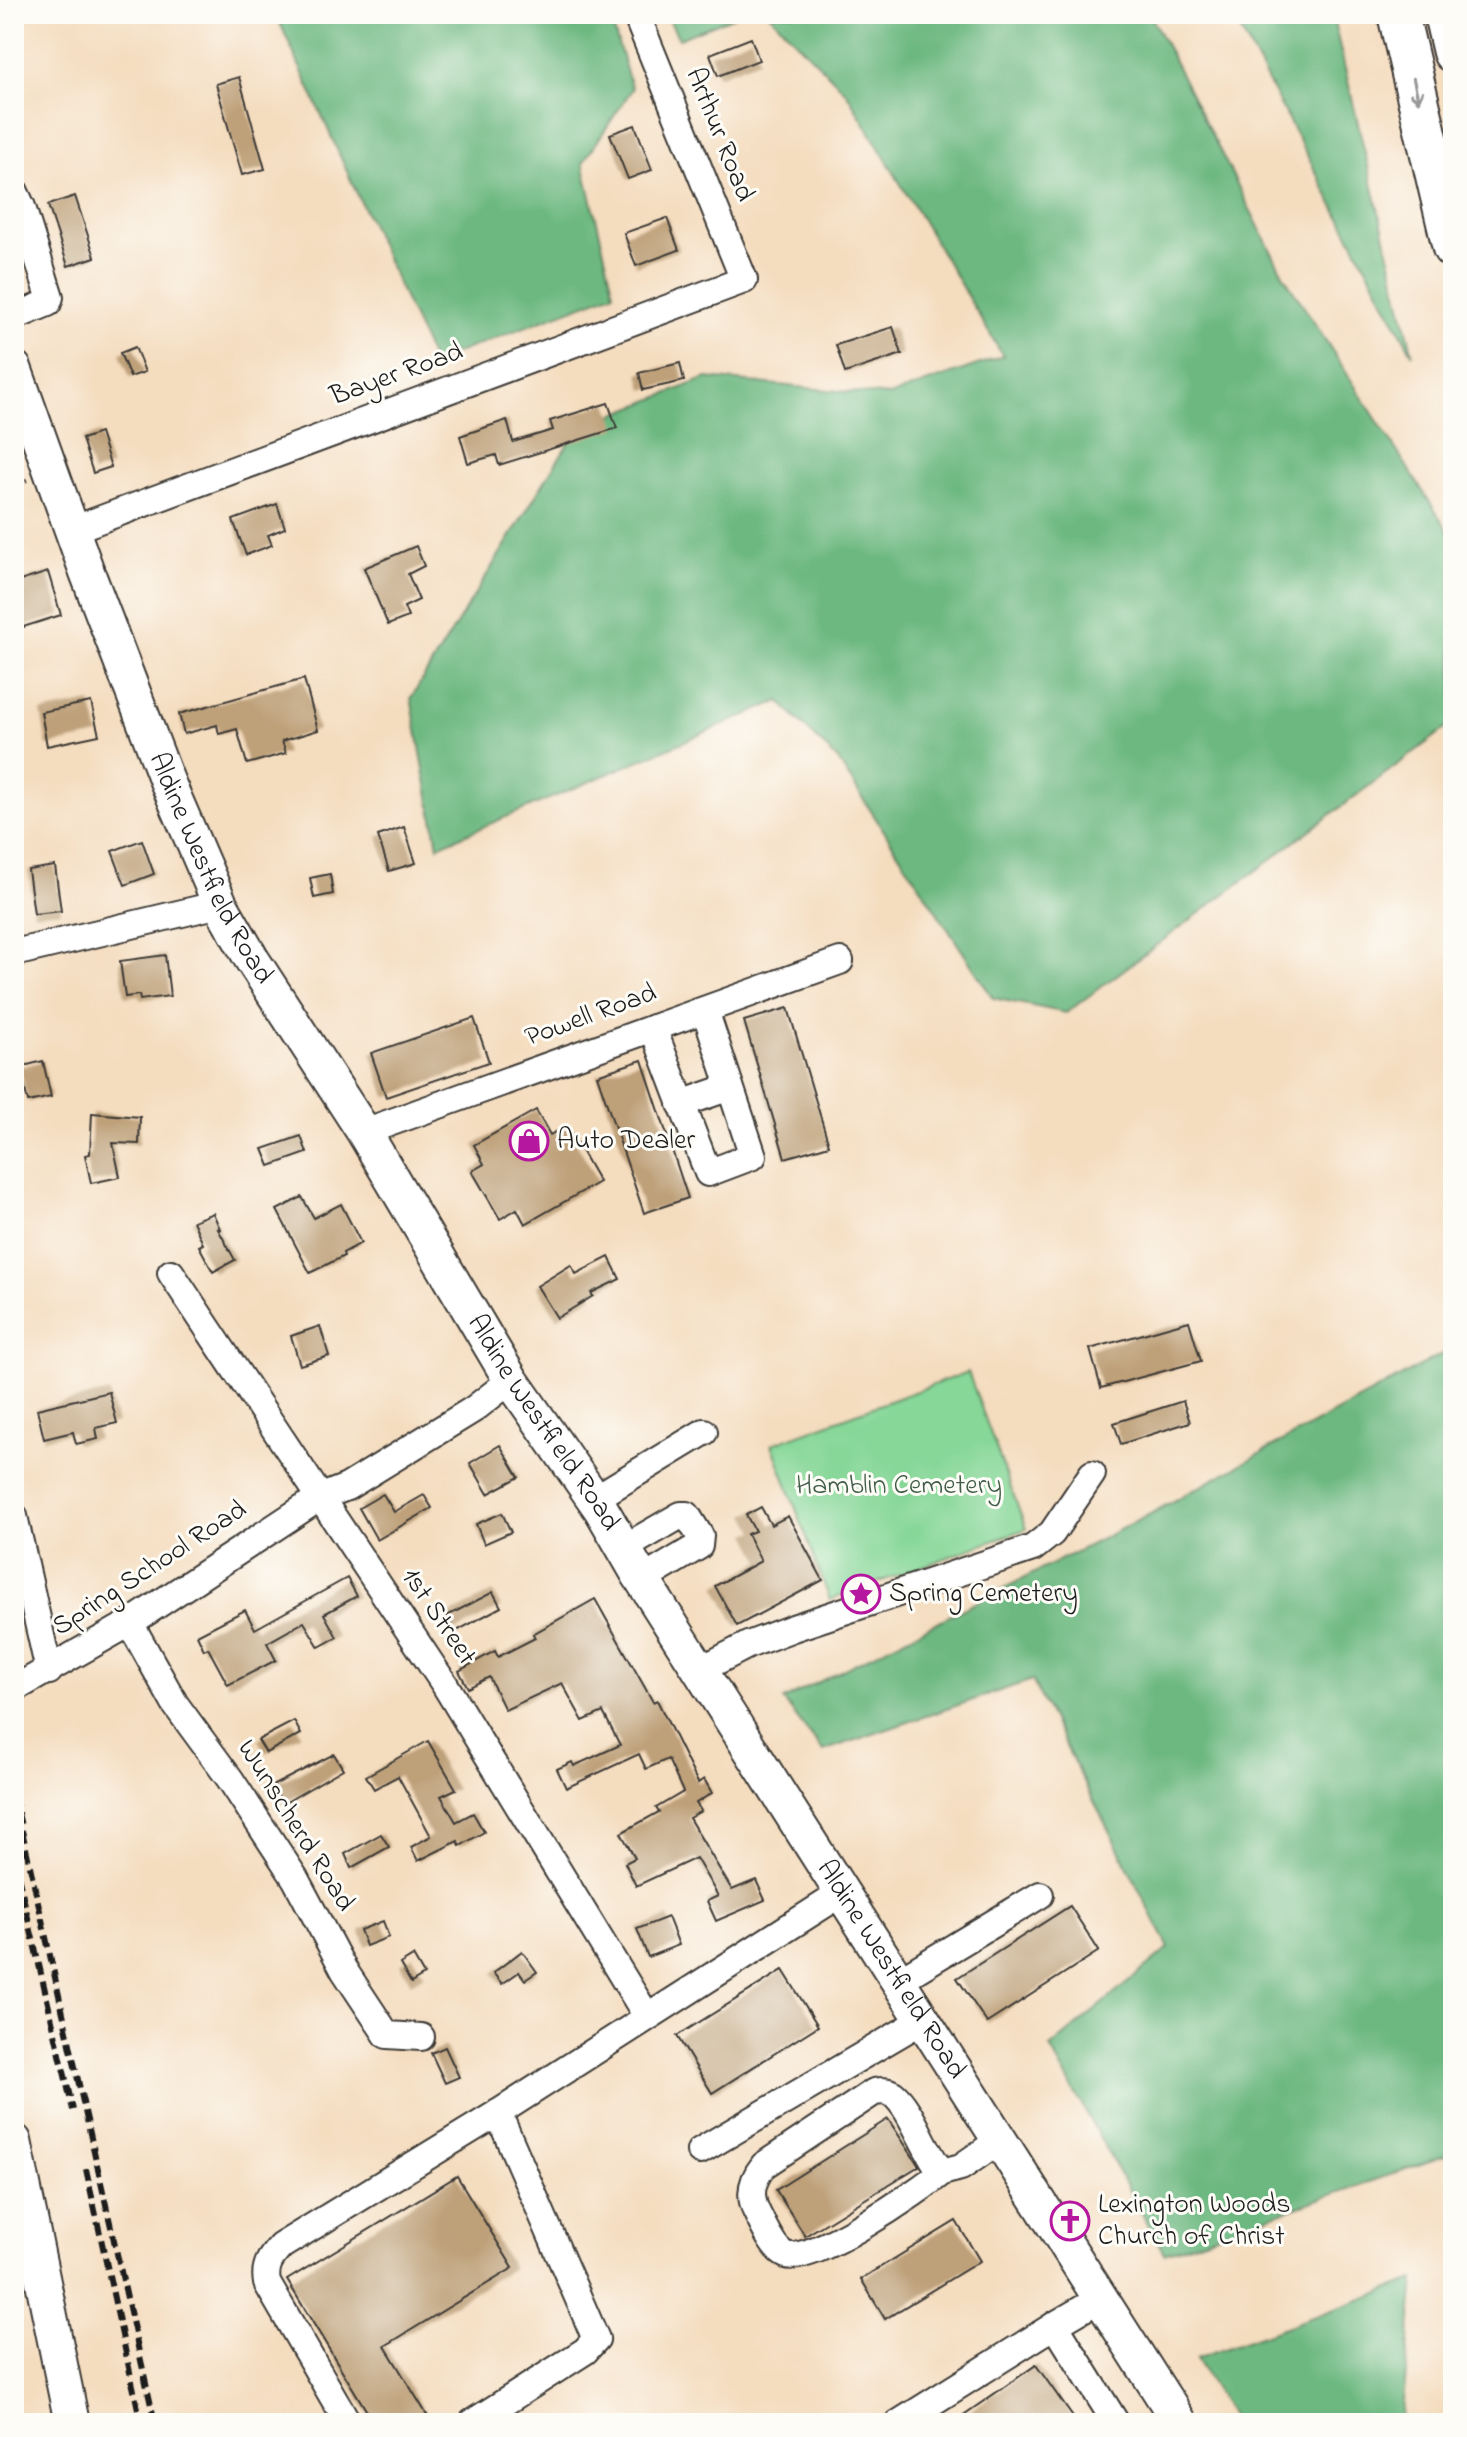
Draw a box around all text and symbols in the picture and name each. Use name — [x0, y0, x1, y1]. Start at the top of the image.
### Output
street label: Arthur Road — [674, 62, 765, 208]
one-way arrow — [1409, 77, 1424, 102]
street label: Bayer Road — [324, 332, 469, 418]
street label: Aldine Westfield Road — [137, 747, 284, 993]
street label: Powell Road — [519, 973, 663, 1059]
shop icon: Auto Dealer — [508, 1120, 550, 1162]
place label: Auto Dealer — [557, 1121, 696, 1162]
street label: Aldine Westfield Road — [456, 1307, 630, 1539]
park label: Hamblin Cemetery — [796, 1466, 1002, 1507]
street label: Spring School Road — [45, 1490, 256, 1647]
street label: 1st Street — [390, 1560, 486, 1674]
place icon: Spring Cemetery — [840, 1573, 882, 1615]
place label: Spring Cemetery — [889, 1574, 1078, 1615]
street label: Wunscherd Road — [226, 1732, 365, 1920]
street label: Aldine Westfield Road — [806, 1852, 976, 2088]
place label: Lexington Woods Church of Christ — [1098, 2185, 1290, 2258]
church icon: Lexington Woods Church of Christ — [1049, 2200, 1091, 2242]

